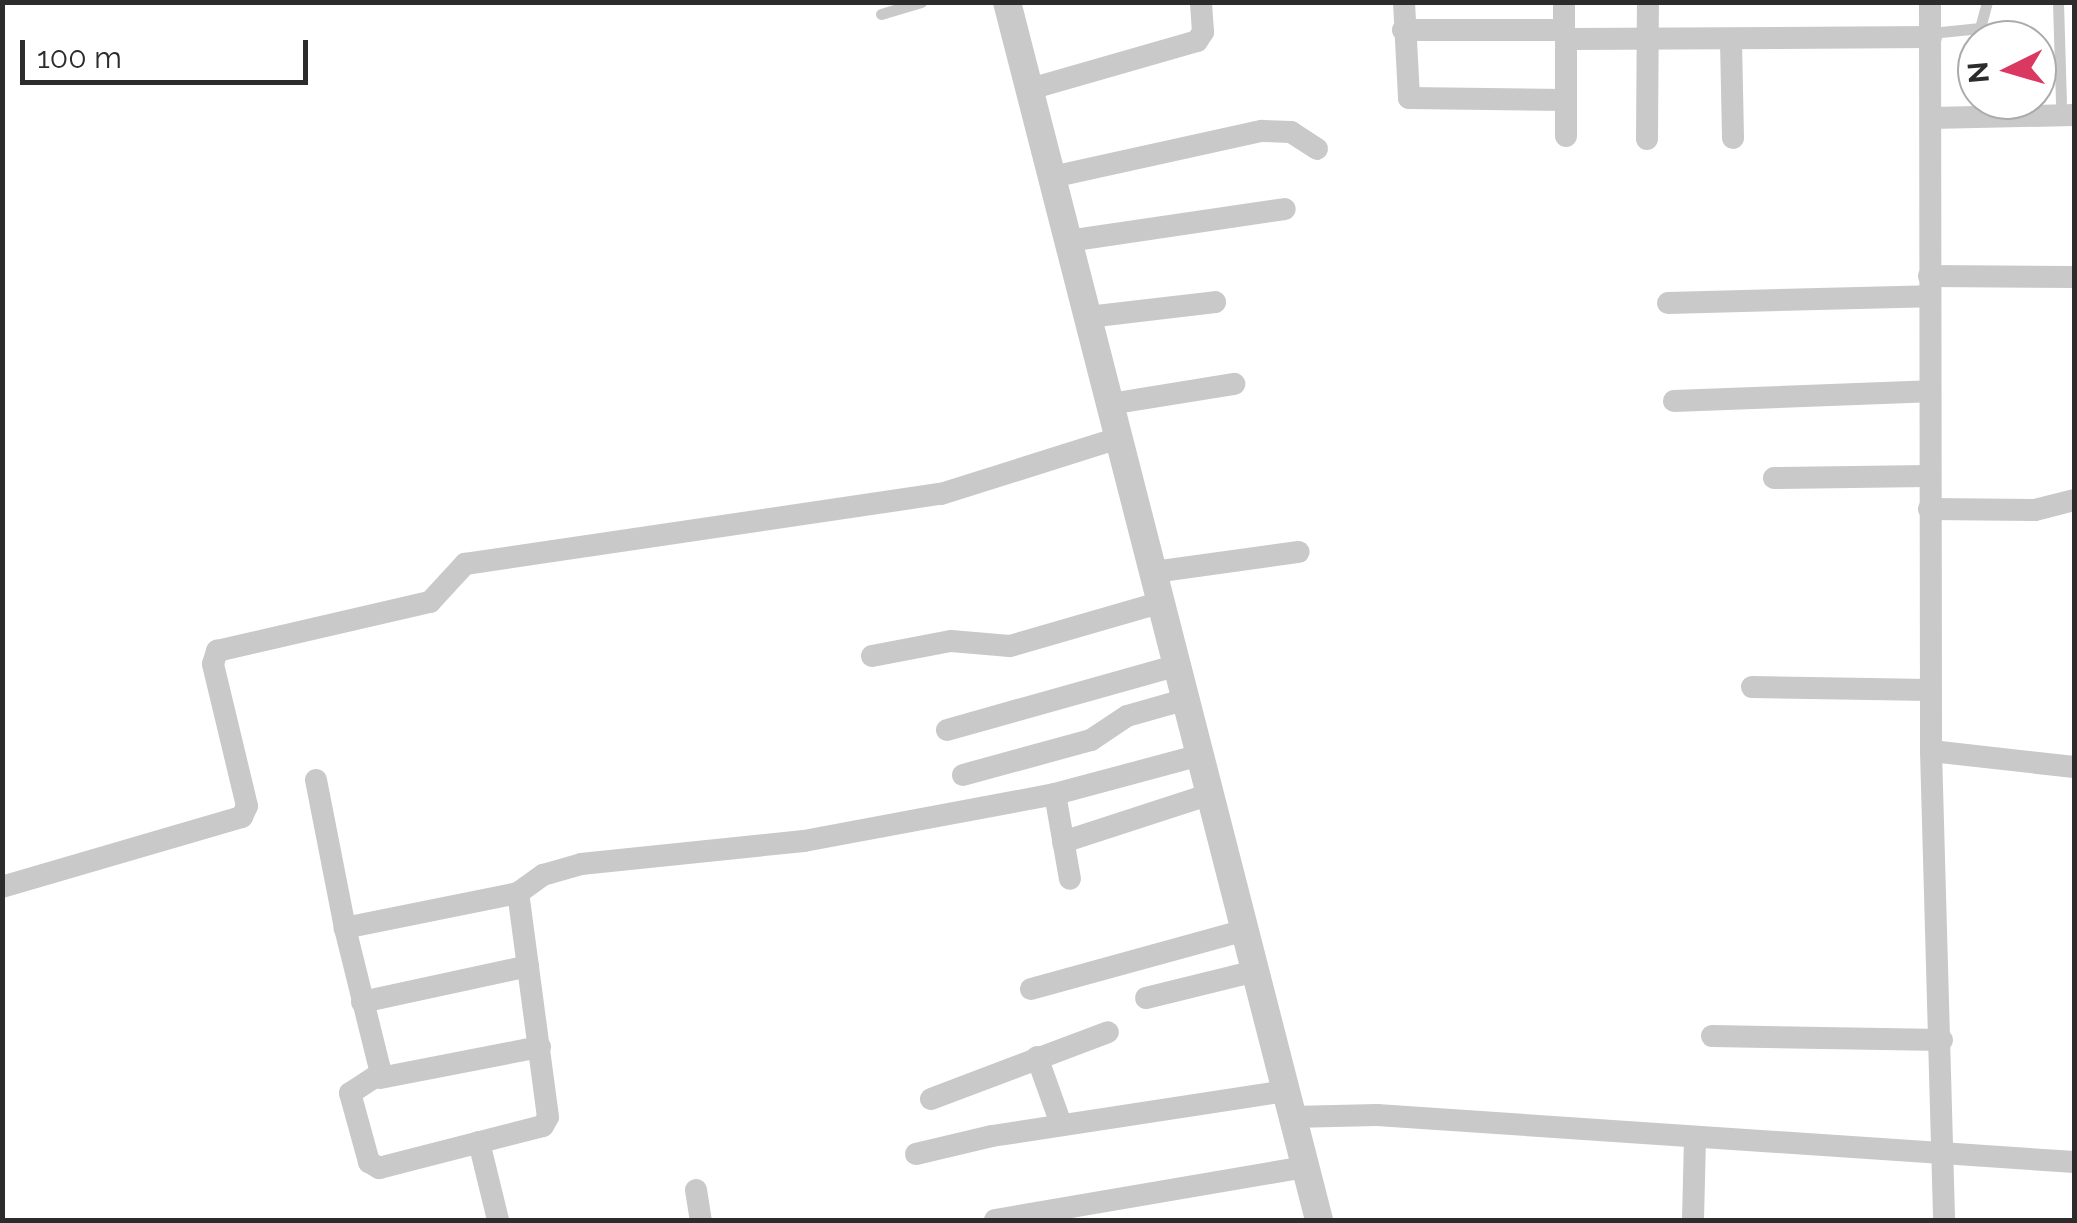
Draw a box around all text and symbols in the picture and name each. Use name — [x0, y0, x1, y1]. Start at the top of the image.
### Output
scale bar — [25, 20, 312, 82]
north arrow — [1957, 20, 2057, 120]
text: 100 m — [37, 40, 122, 75]
text: N — [1961, 60, 1996, 85]

